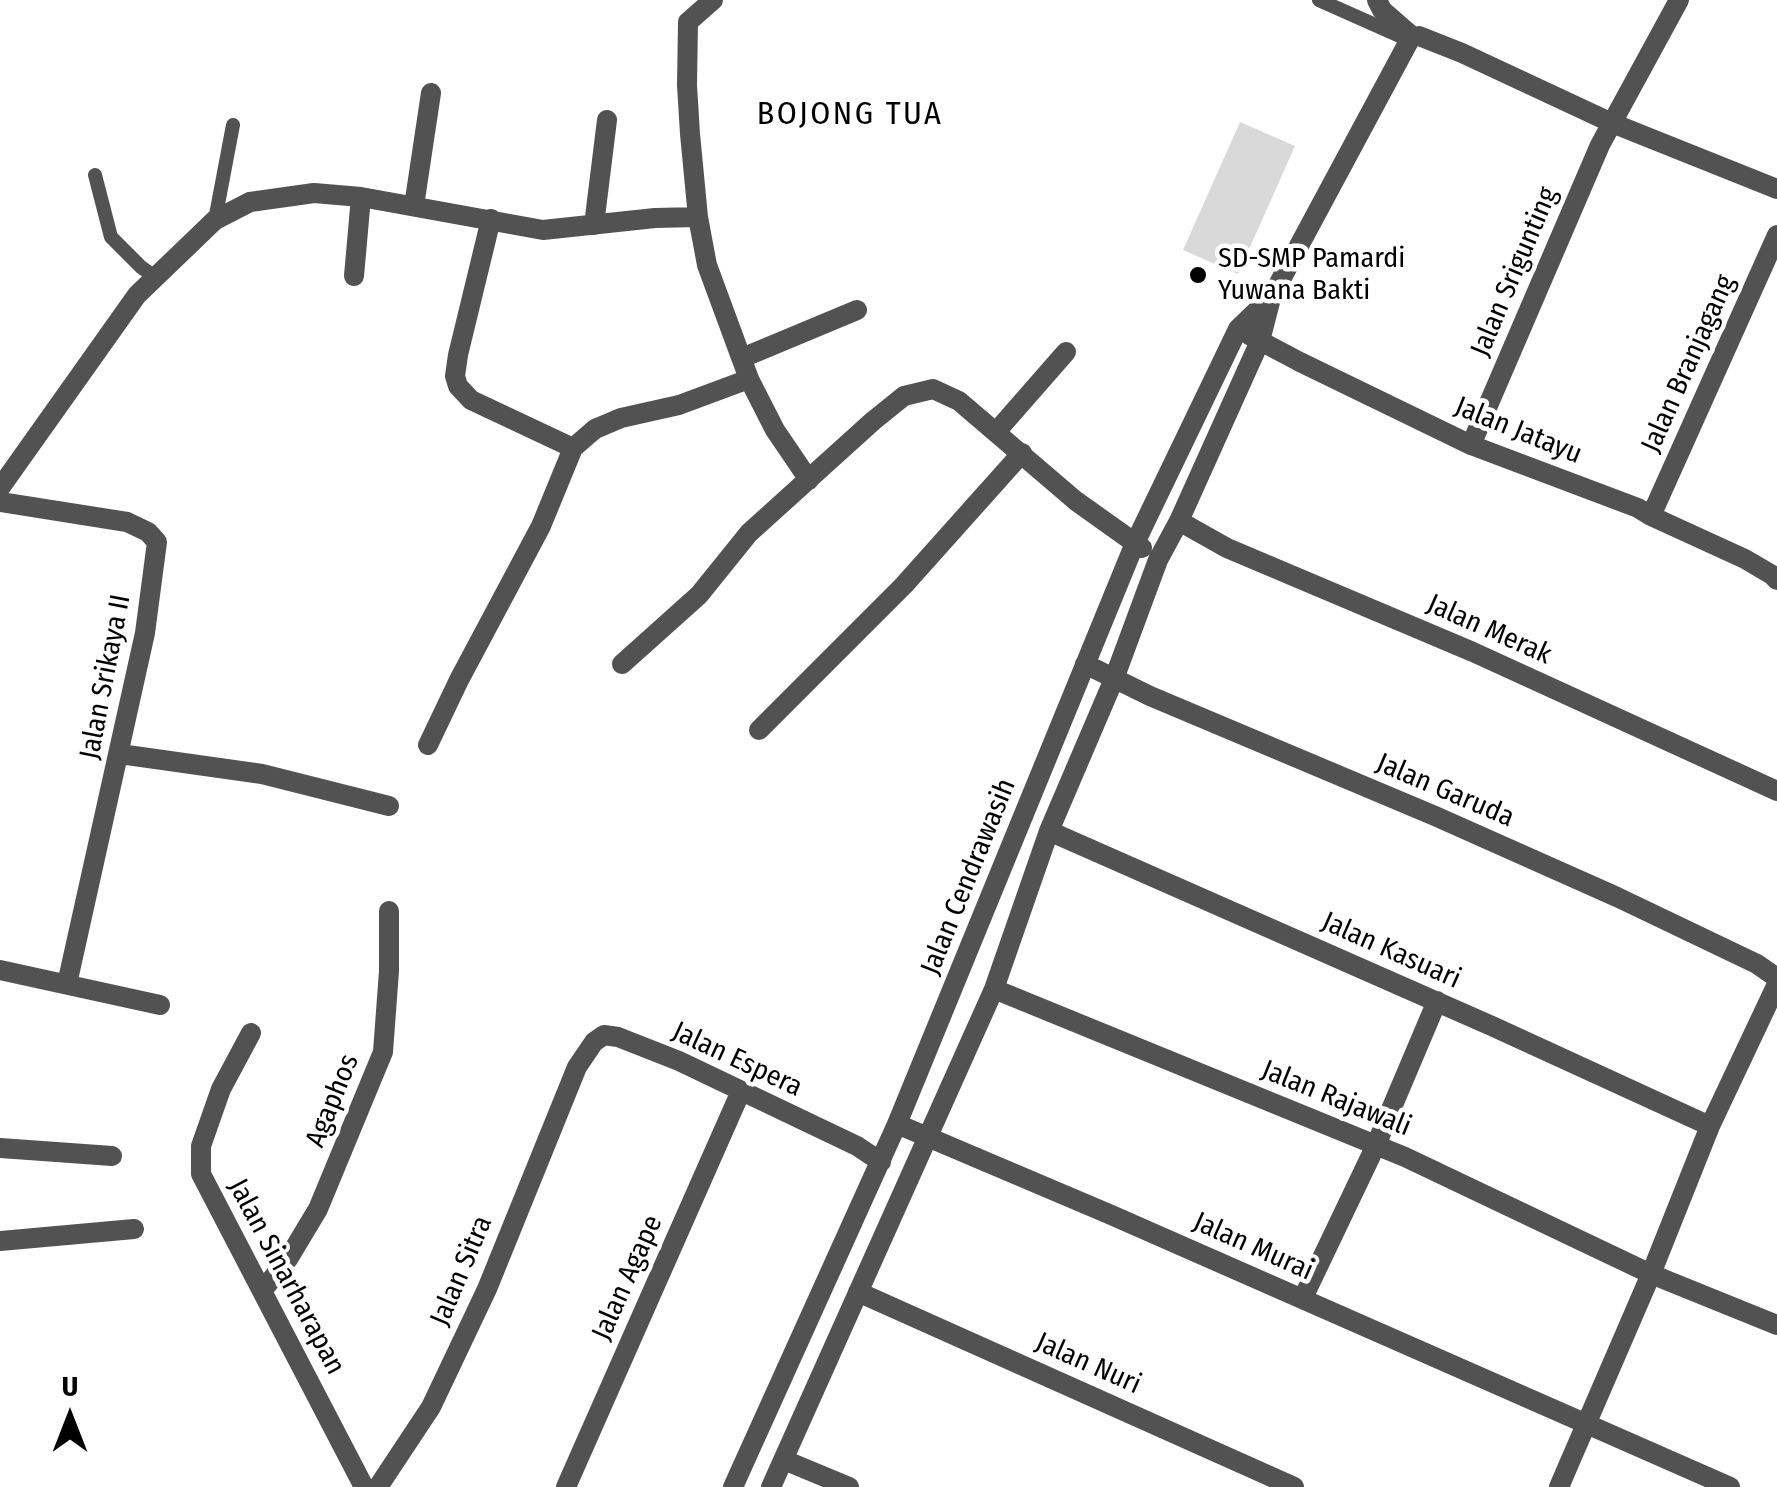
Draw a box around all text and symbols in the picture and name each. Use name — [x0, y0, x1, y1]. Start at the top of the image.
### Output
district label: BOJONG TUA — [757, 96, 943, 134]
street label: Jalan Srigunting — [1464, 182, 1566, 362]
place label: SD-SMP Pamardi Yuwana Bakti — [1218, 242, 1405, 308]
marker: SD-SMP Pamardi Yuwana Bakti — [1187, 264, 1209, 286]
street label: Jalan Branjagang — [1635, 270, 1743, 458]
street label: Jalan Jatayu — [1450, 390, 1586, 472]
street label: Jalan Merak — [1422, 588, 1556, 672]
street label: Jalan Srikaya II — [74, 592, 138, 762]
street label: Jalan Garuda — [1371, 747, 1519, 835]
street label: Jalan Cendrawasih — [914, 774, 1024, 980]
street label: Jalan Kasuari — [1316, 905, 1466, 997]
street label: Jalan Espera — [667, 1015, 807, 1105]
street label: Agaphos — [299, 1050, 367, 1152]
street label: Jalan Rajawali — [1256, 1054, 1416, 1144]
street label: Jalan Sinarharapan — [220, 1173, 352, 1381]
street label: Jalan Murai — [1188, 1206, 1318, 1288]
street label: Jalan Agape — [586, 1210, 670, 1346]
street label: Jalan Sitra — [424, 1211, 500, 1331]
street label: Jalan Nuri — [1030, 1326, 1146, 1402]
north arrow — [20, 1367, 120, 1467]
text: U — [62, 1370, 78, 1403]

